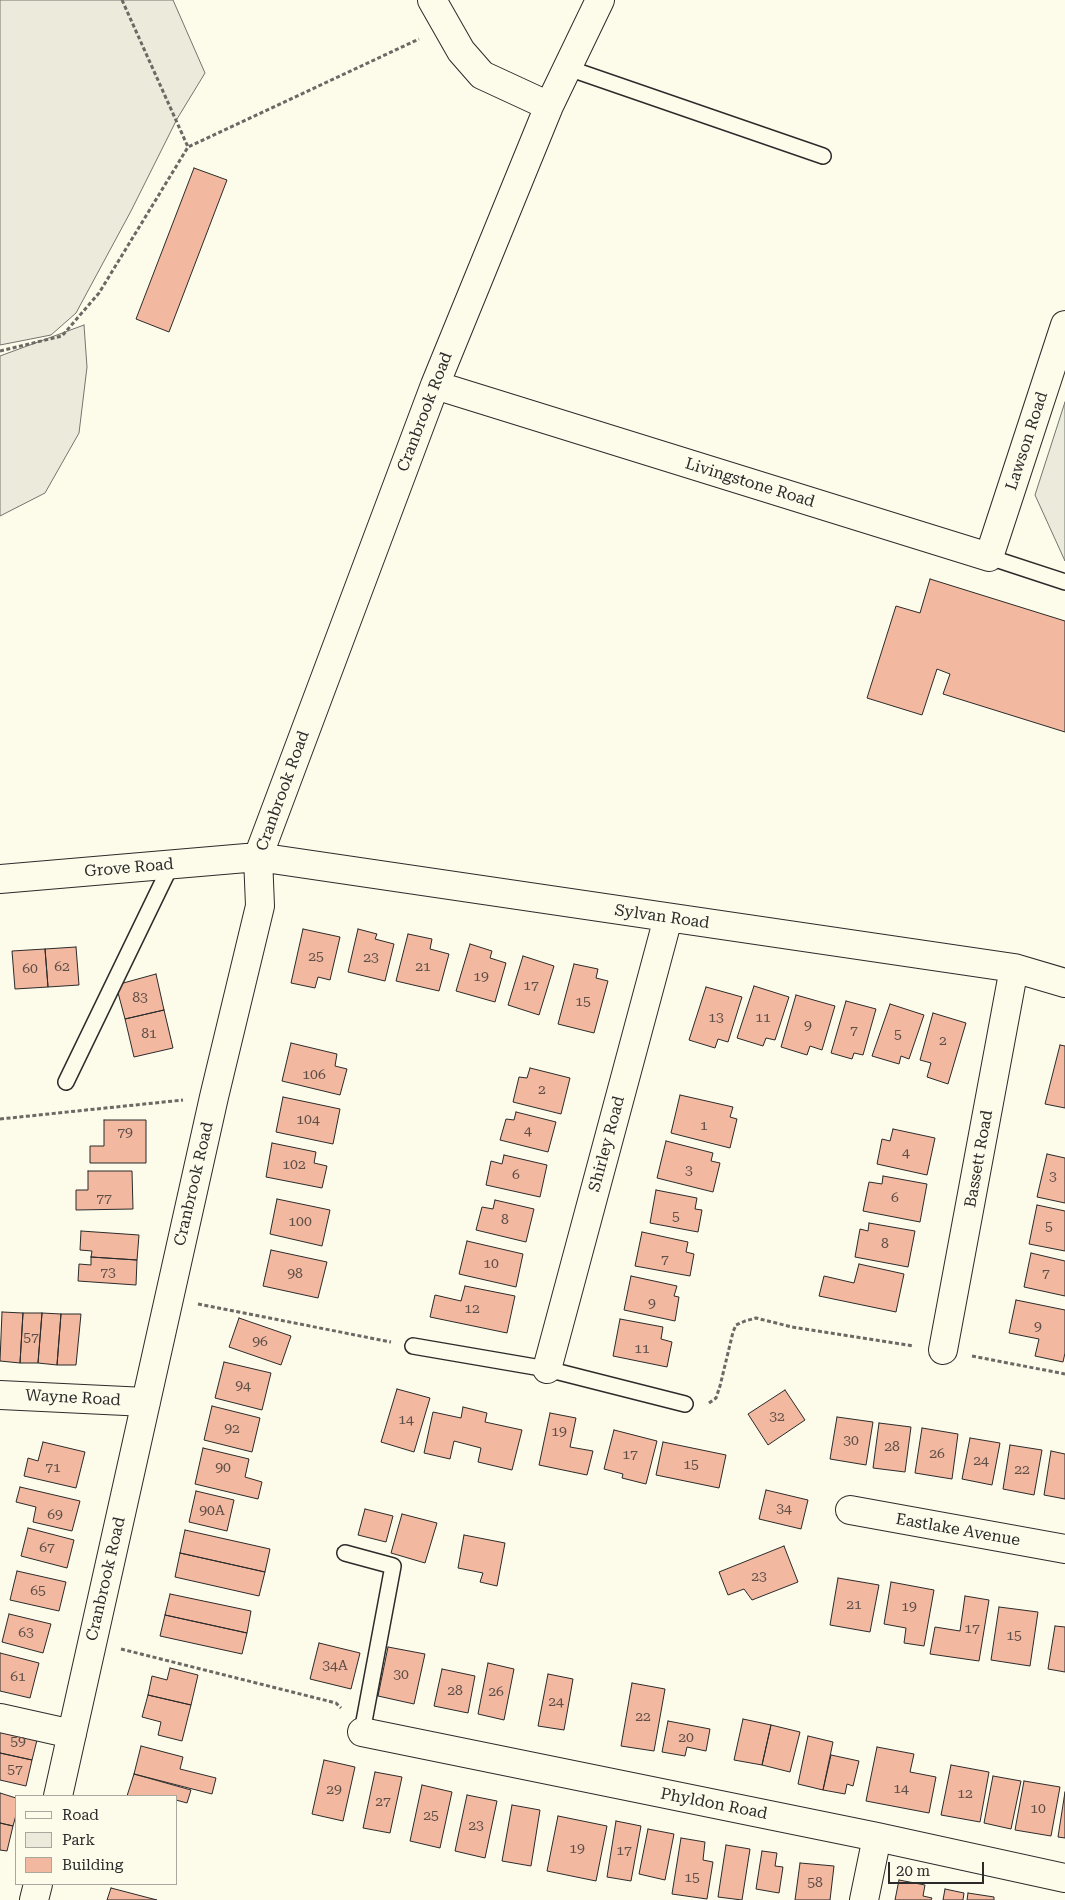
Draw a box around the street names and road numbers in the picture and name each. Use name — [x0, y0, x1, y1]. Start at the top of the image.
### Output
street label: Cranbrook Road — [393, 349, 457, 475]
street label: Lawson Road — [1002, 389, 1052, 493]
street label: Livingstone Road — [683, 454, 817, 512]
street label: Cranbrook Road — [252, 728, 314, 854]
street label: Grove Road — [84, 855, 174, 881]
street label: Sylvan Road — [613, 901, 711, 933]
street label: Shirley Road — [585, 1094, 629, 1194]
street label: Bassett Road — [961, 1109, 997, 1209]
street label: Cranbrook Road — [170, 1120, 218, 1248]
street label: Wayne Road — [25, 1386, 121, 1410]
street label: Eastlake Avenue — [894, 1510, 1022, 1550]
street label: Cranbrook Road — [82, 1515, 130, 1643]
street label: Phyldon Road — [659, 1784, 769, 1824]

